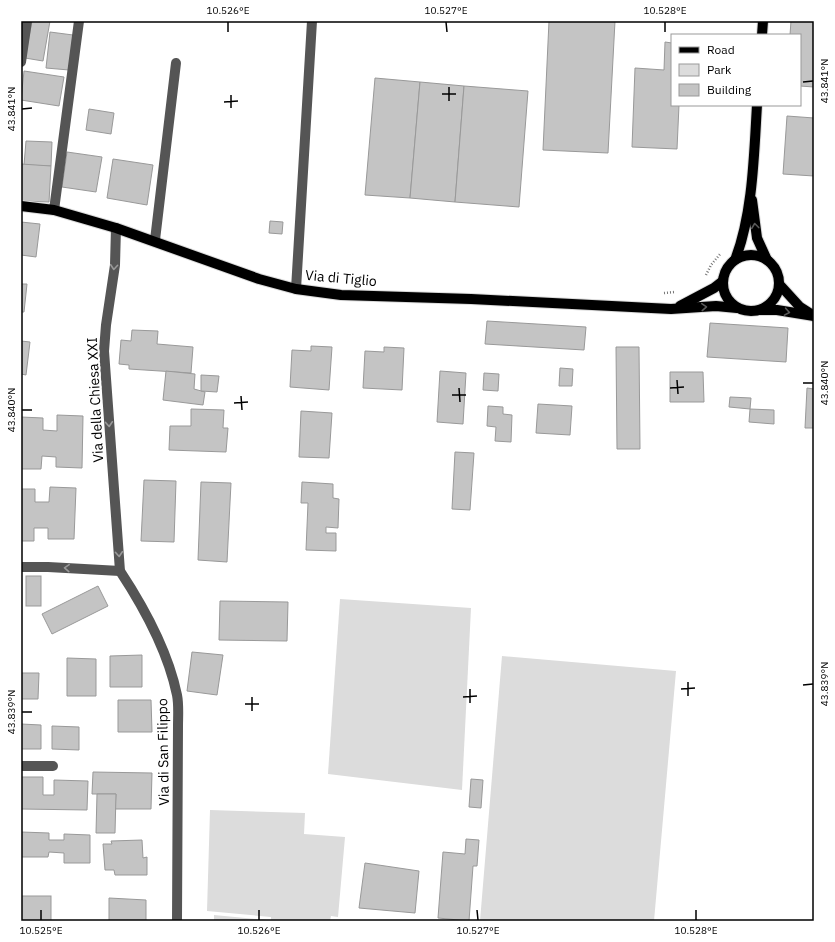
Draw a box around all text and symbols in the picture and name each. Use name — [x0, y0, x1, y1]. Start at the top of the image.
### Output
text: 10.526°E — [206, 4, 250, 17]
text: 10.527°E — [424, 4, 468, 17]
text: 10.528°E — [643, 4, 687, 17]
legend — [671, 34, 801, 106]
text: Road — [707, 42, 735, 57]
text: 43.841°N — [818, 59, 831, 103]
text: Park — [707, 62, 732, 77]
text: Building — [707, 82, 752, 97]
text: 43.841°N — [5, 87, 18, 131]
one-way arrow — [751, 223, 760, 229]
one-way arrow — [110, 264, 119, 270]
street label: Via di Tiglio — [304, 266, 378, 290]
one-way arrow — [701, 303, 707, 311]
one-way arrow — [784, 307, 790, 316]
street label: Via della Chiesa XXI — [83, 337, 107, 463]
text: 43.840°N — [818, 361, 831, 405]
text: 43.840°N — [5, 388, 18, 432]
one-way arrow — [105, 421, 114, 427]
one-way arrow — [115, 551, 124, 557]
one-way arrow — [64, 563, 70, 572]
text: 43.839°N — [818, 662, 831, 706]
text: 43.839°N — [5, 690, 18, 734]
street label: Via di San Filippo — [153, 698, 173, 806]
text: 10.525°E — [19, 924, 63, 937]
text: 10.526°E — [237, 924, 281, 937]
text: 10.527°E — [456, 924, 500, 937]
text: 10.528°E — [674, 924, 718, 937]

